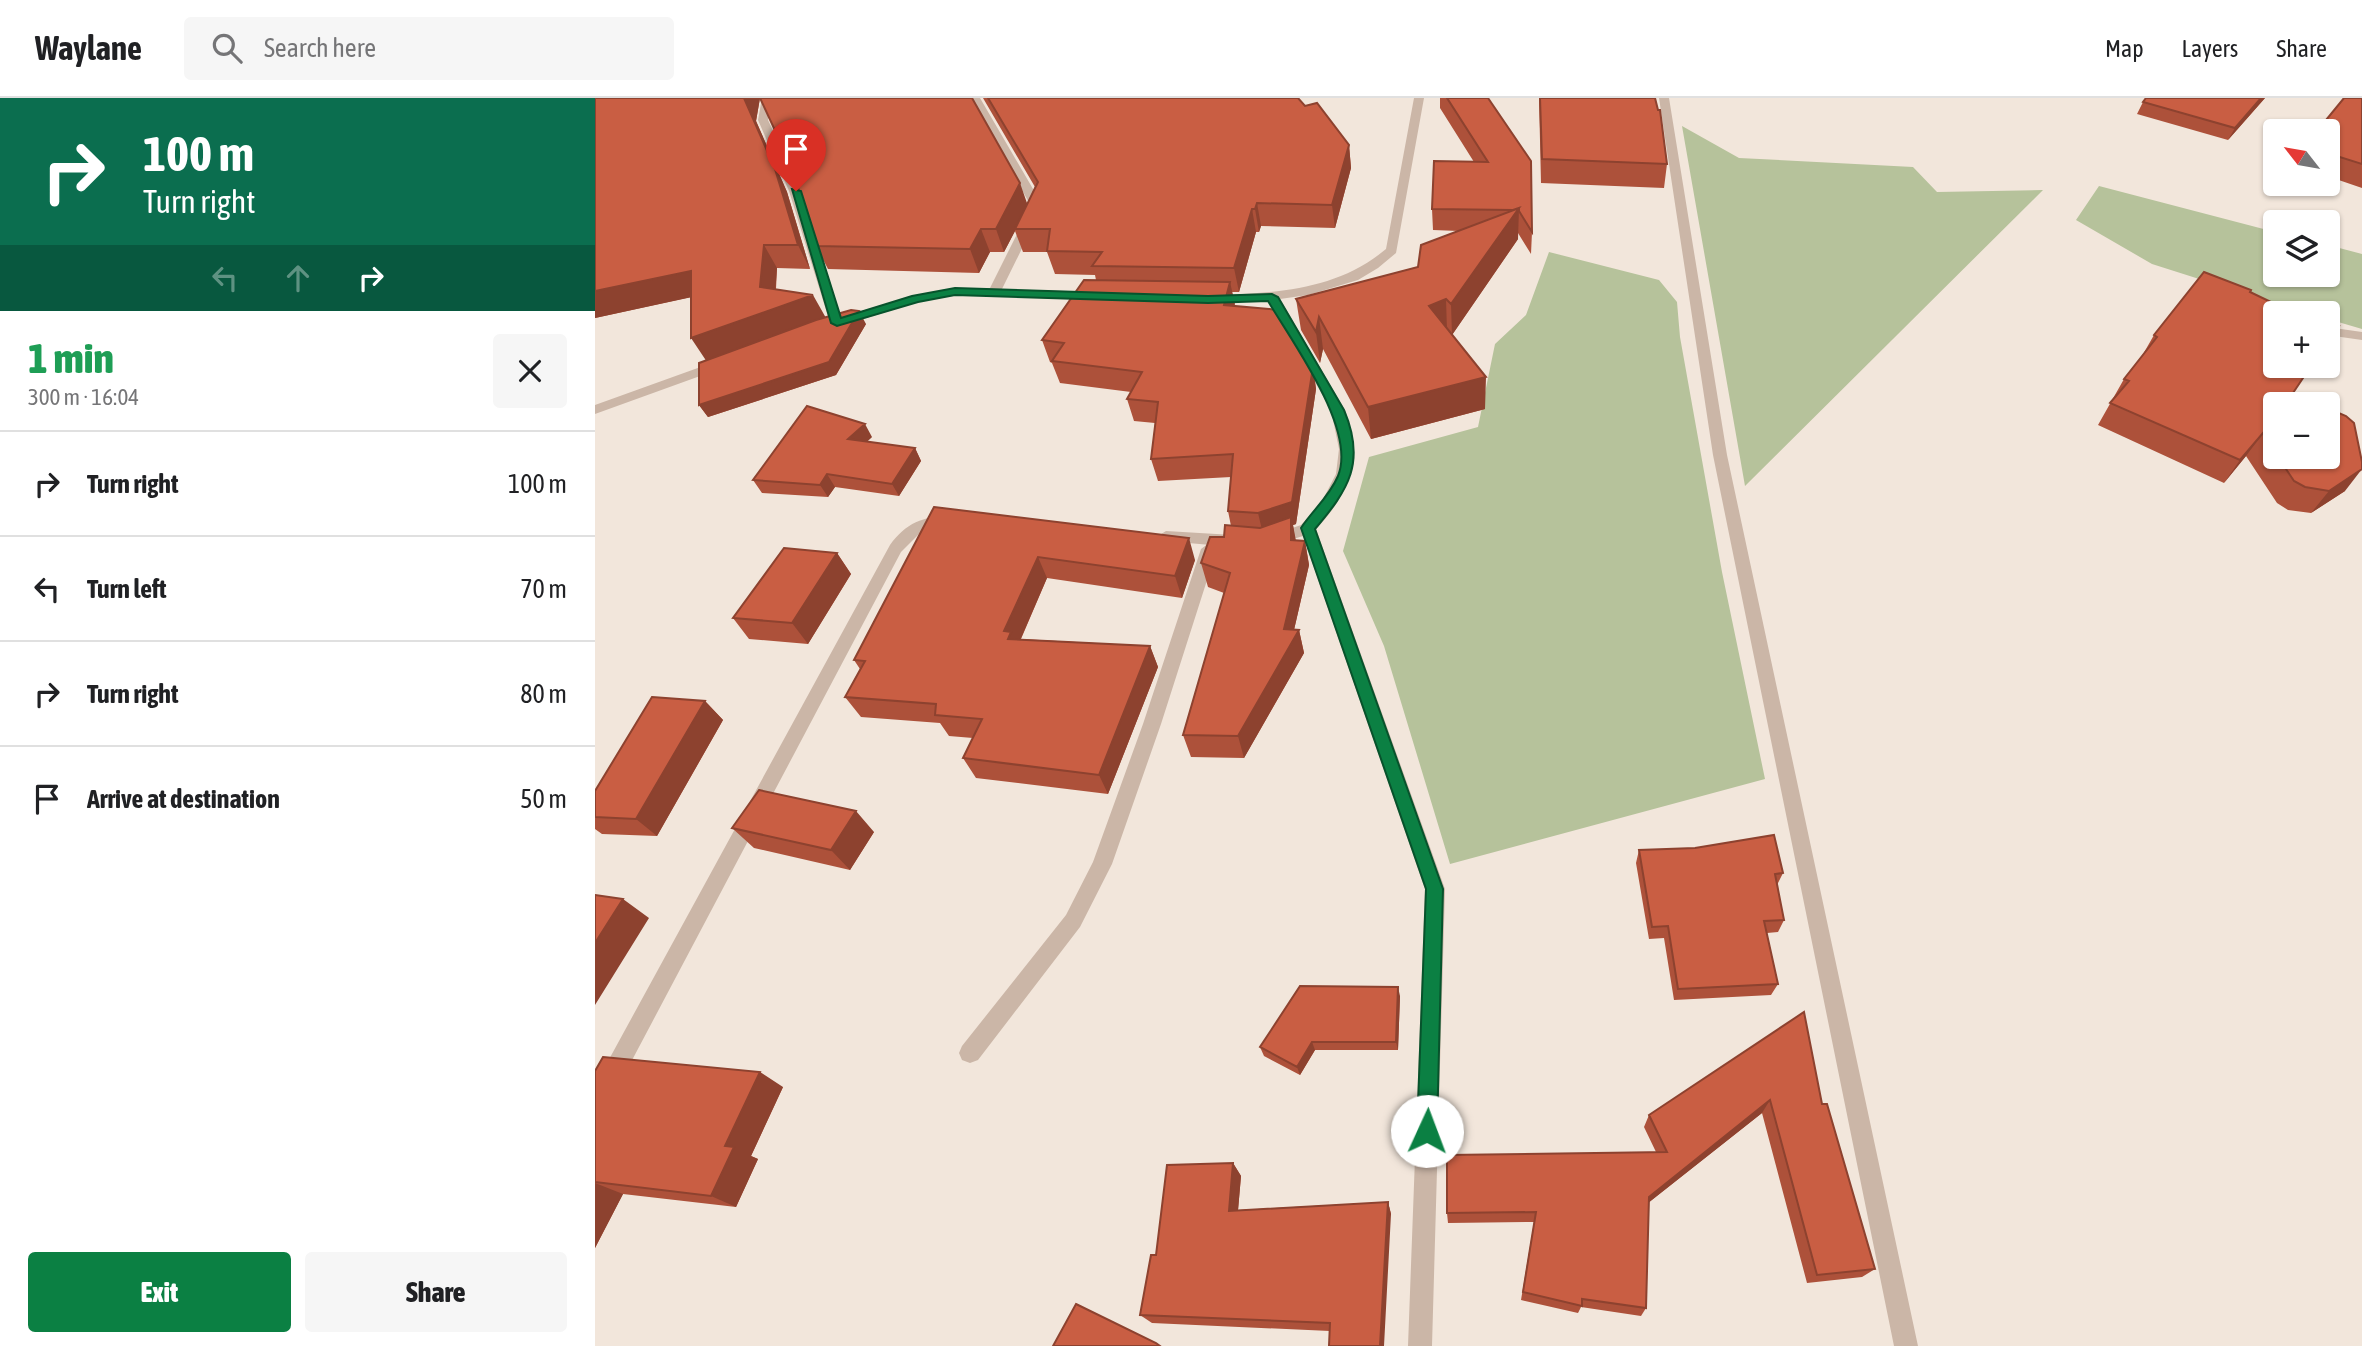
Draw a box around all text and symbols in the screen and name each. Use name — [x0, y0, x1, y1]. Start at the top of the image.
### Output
search box — [184, 17, 674, 80]
text: Waylane — [35, 29, 142, 67]
icon: search — [208, 29, 246, 67]
text: Search here — [264, 33, 376, 63]
text: Map — [2105, 35, 2144, 62]
text: Layers — [2182, 35, 2238, 62]
text: Share — [2276, 35, 2327, 62]
pin — [766, 119, 826, 191]
north arrow — [2263, 119, 2340, 196]
map controls — [2263, 119, 2340, 469]
text: 100 m — [143, 125, 254, 181]
icon: right — [28, 126, 119, 217]
icon: arrive — [777, 130, 815, 168]
text: Turn right — [143, 183, 256, 220]
button: layers — [2263, 210, 2340, 287]
icon: left — [206, 259, 244, 297]
icon: ahead — [279, 259, 317, 297]
icon: right — [352, 259, 390, 297]
button: + — [2263, 301, 2340, 378]
text: 1 min — [28, 334, 114, 382]
button: close — [493, 334, 567, 408]
text: 300 m · 16:04 — [28, 384, 139, 410]
button: − — [2263, 392, 2340, 469]
icon: right — [28, 465, 66, 503]
text: Turn right — [87, 469, 178, 499]
text: 100 m — [508, 469, 567, 499]
icon: left — [28, 570, 66, 608]
text: Turn left — [87, 574, 167, 604]
text: 70 m — [520, 574, 567, 604]
icon: right — [28, 675, 66, 713]
text: Turn right — [87, 679, 178, 709]
text: 80 m — [520, 679, 567, 709]
icon: arrive — [28, 780, 66, 818]
text: Arrive at destination — [87, 784, 280, 814]
text: 50 m — [520, 784, 567, 814]
position arrow — [1390, 1094, 1464, 1168]
button: Exit — [28, 1252, 291, 1332]
button: Share — [305, 1252, 567, 1332]

